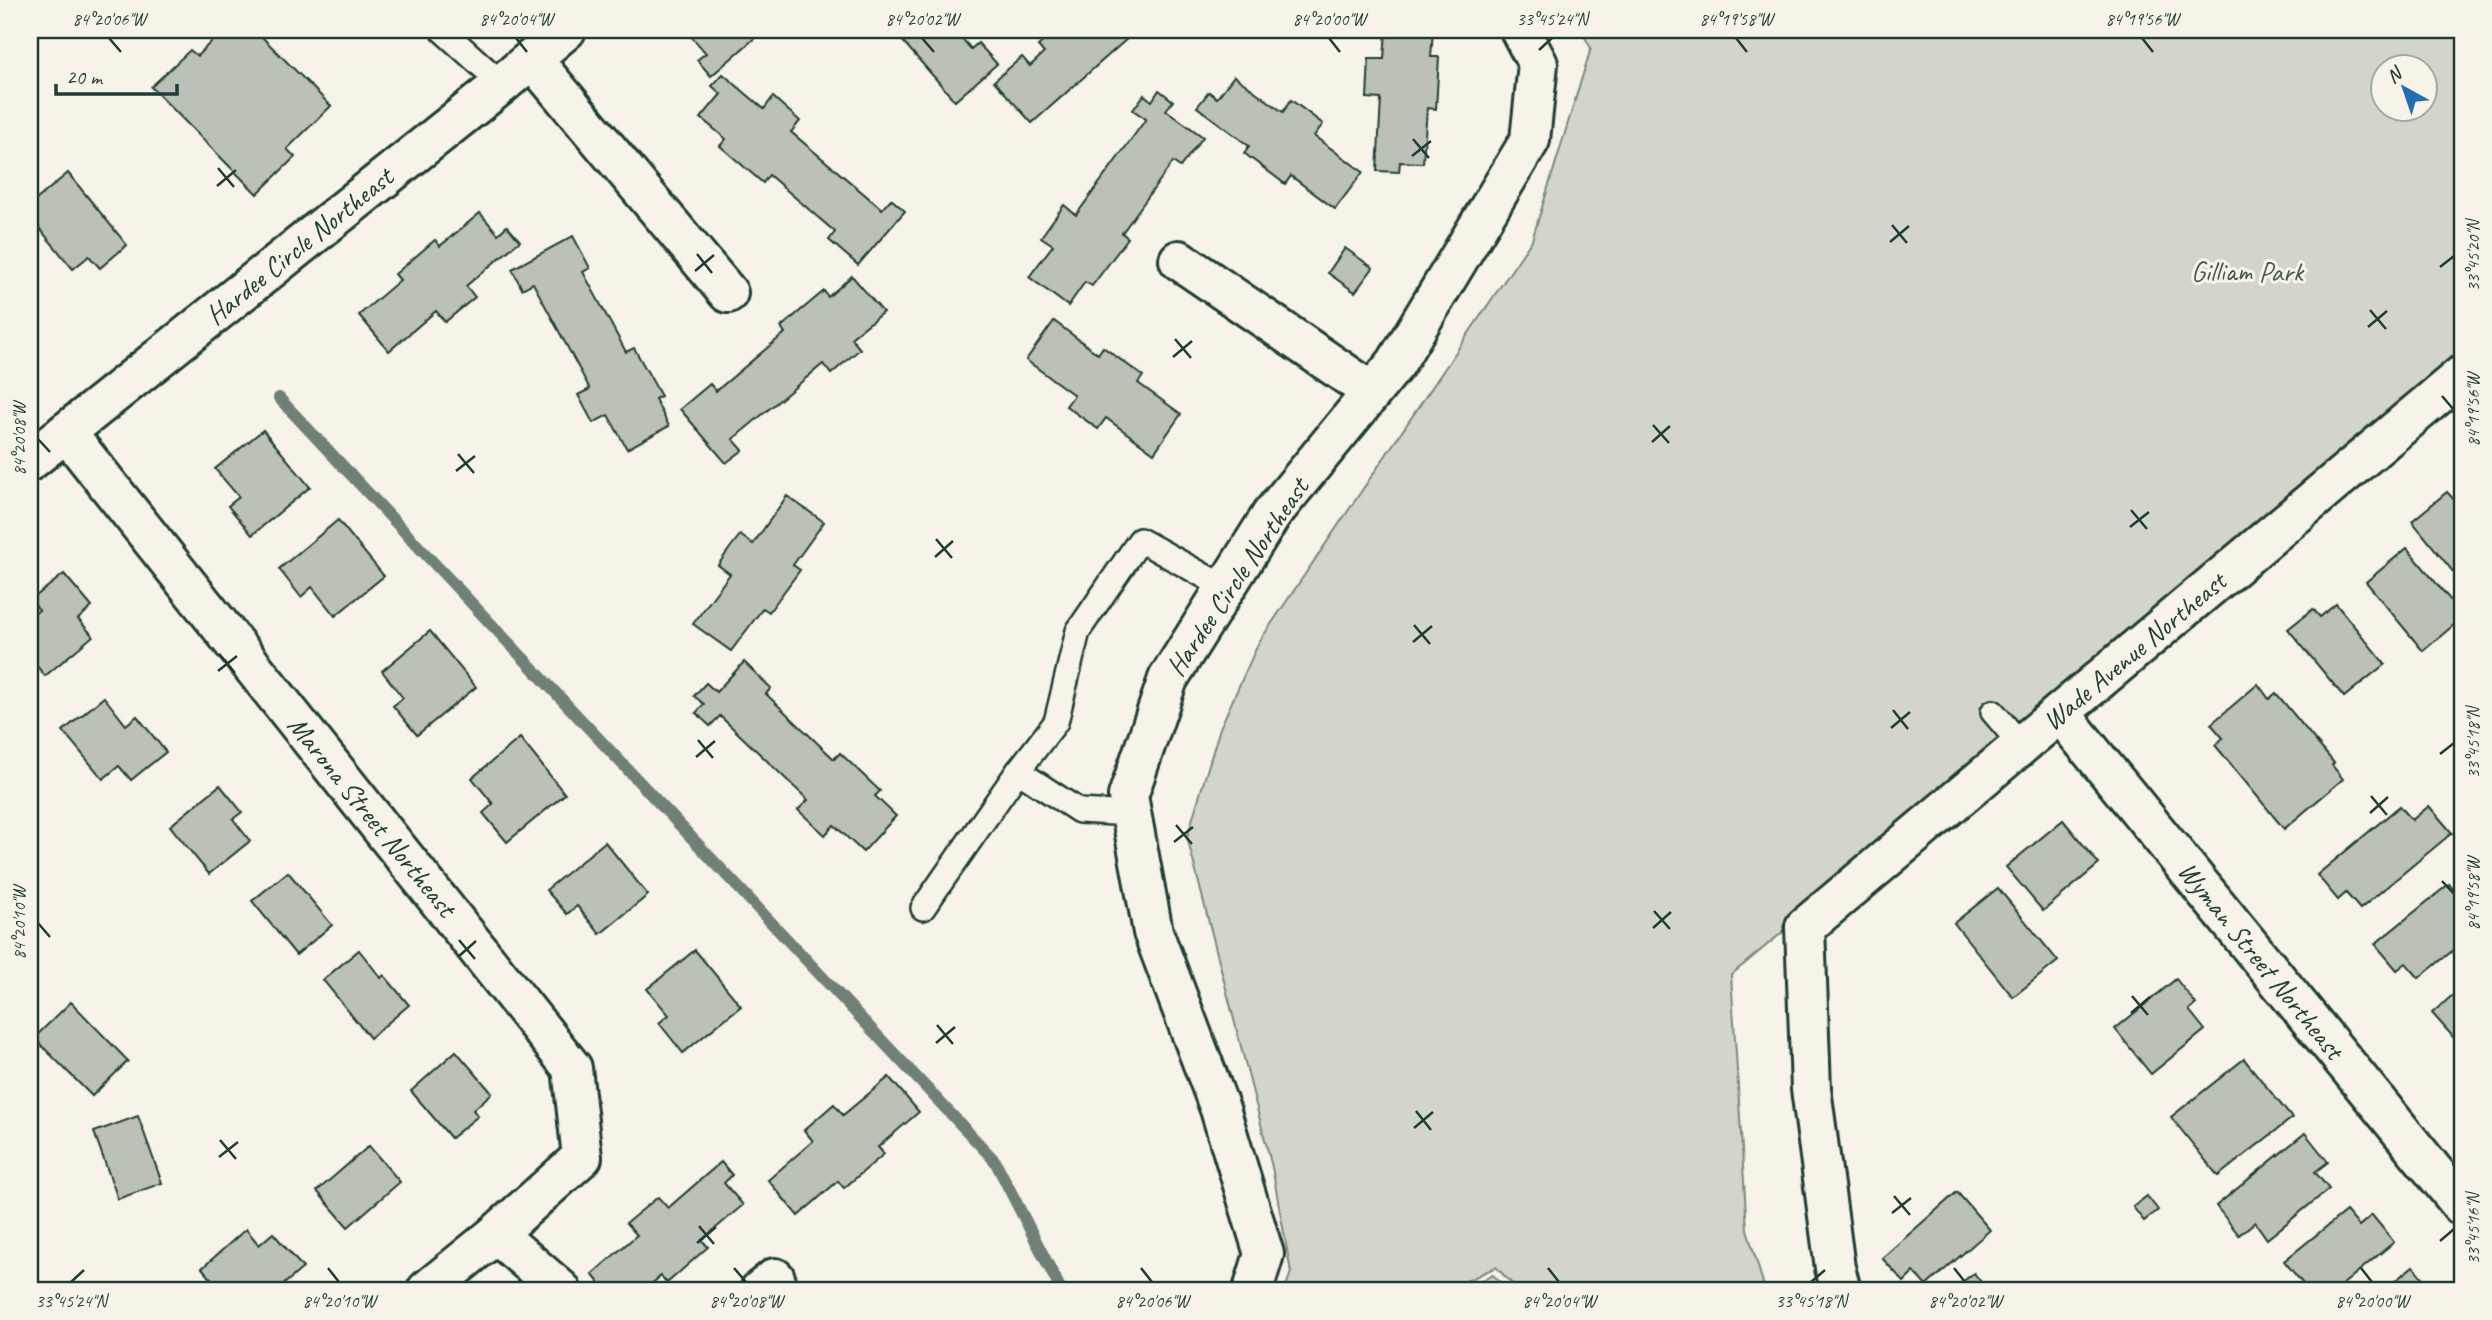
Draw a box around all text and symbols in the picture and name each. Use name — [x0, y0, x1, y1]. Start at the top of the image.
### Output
text: 84°20'06"W — [72, 8, 149, 30]
text: 84°20'04"W — [479, 8, 556, 30]
text: 84°20'02"W — [885, 8, 962, 30]
text: 84°20'00"W — [1292, 8, 1369, 30]
text: 33°45'24"N — [1517, 8, 1591, 30]
text: 84°19'58"W — [1699, 8, 1776, 30]
text: 84°19'56"W — [2105, 8, 2182, 30]
scale bar — [56, 52, 177, 96]
north arrow — [2370, 52, 2440, 122]
text: N — [2381, 61, 2408, 89]
text: 20 m — [66, 64, 104, 90]
street label: Hardee Circle Northeast — [198, 158, 402, 332]
text: 33°45'20"N — [2462, 217, 2484, 291]
park label: Gilliam Park — [2191, 254, 2305, 289]
text: 84°19'56"W — [2462, 370, 2484, 447]
text: 84°20'08"W — [8, 399, 30, 476]
street label: Hardee Circle Northeast — [1158, 469, 1318, 683]
street label: Wade Avenue Northeast — [2035, 562, 2235, 738]
text: 33°45'18"N — [2462, 704, 2484, 778]
street label: Marona Street Northeast — [280, 709, 465, 926]
street label: Wyman Street Northeast — [2171, 854, 2353, 1068]
text: 84°19'58"W — [2462, 854, 2484, 931]
text: 84°20'10"W — [8, 883, 30, 960]
text: 33°45'16"N — [2462, 1190, 2484, 1264]
text: 33°45'24"N — [36, 1290, 110, 1312]
text: 84°20'10"W — [302, 1290, 379, 1312]
text: 84°20'08"W — [709, 1290, 786, 1312]
text: 84°20'06"W — [1115, 1290, 1192, 1312]
text: 84°20'04"W — [1522, 1290, 1599, 1312]
text: 33°45'18"N — [1776, 1290, 1850, 1312]
text: 84°20'02"W — [1928, 1290, 2005, 1312]
text: 84°20'00"W — [2335, 1290, 2412, 1312]

